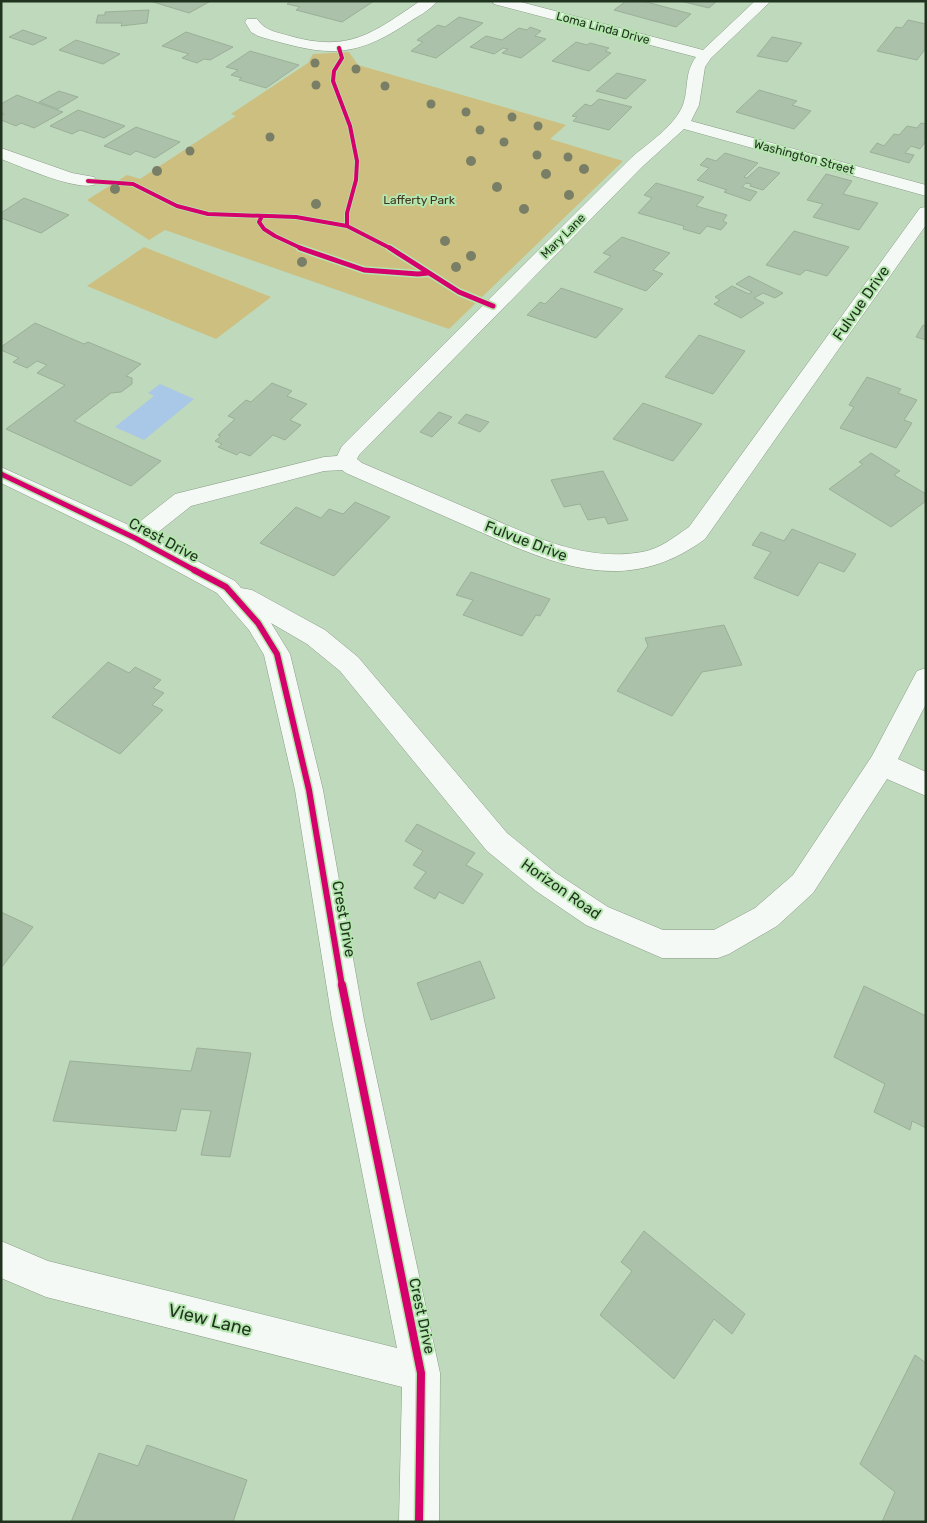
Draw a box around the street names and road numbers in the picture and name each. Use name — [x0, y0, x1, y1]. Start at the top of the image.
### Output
street label: Loma Linda Drive — [555, 9, 652, 47]
street label: Washington Street — [752, 137, 856, 177]
street label: Mary Lane — [538, 211, 588, 261]
street label: Fulvue Drive — [829, 262, 893, 344]
street label: Crest Drive — [126, 514, 202, 566]
street label: Fulvue Drive — [482, 517, 570, 565]
street label: Horizon Road — [518, 855, 604, 923]
street label: Crest Drive — [328, 879, 360, 959]
street label: Crest Drive — [405, 1276, 439, 1356]
street label: View Lane — [166, 1299, 254, 1341]

